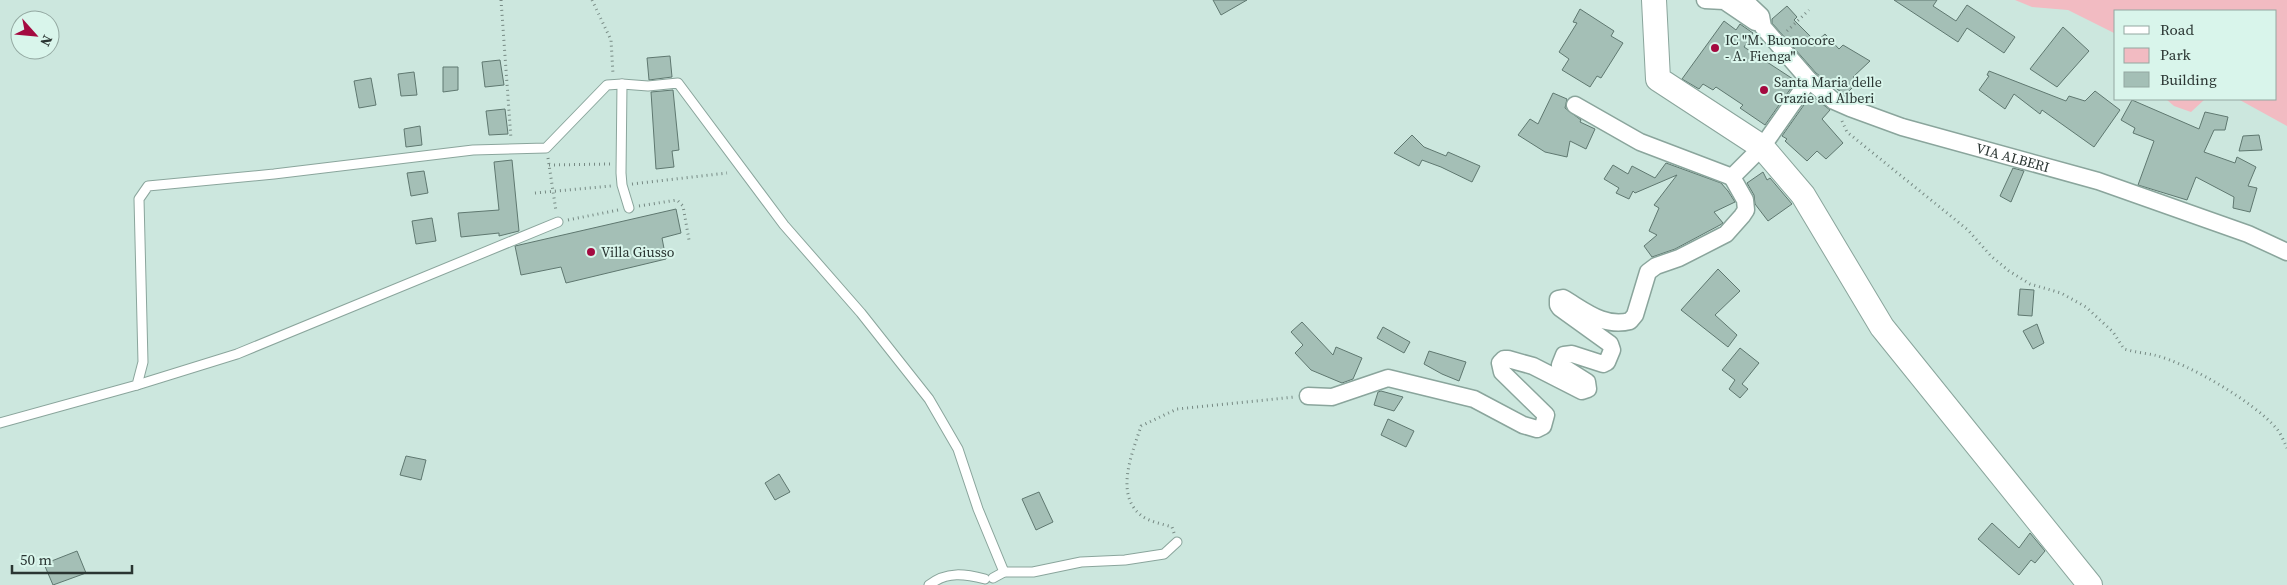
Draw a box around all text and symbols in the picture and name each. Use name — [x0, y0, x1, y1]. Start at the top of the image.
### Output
north arrow — [10, 10, 60, 60]
legend — [2114, 10, 2277, 100]
text: Road — [2160, 19, 2194, 40]
place label: IC "M. Buonocore - A. Fienga" — [1725, 30, 1835, 66]
text: N — [35, 32, 58, 50]
marker: IC "M. Buonocore - A. Fienga" — [1709, 42, 1721, 54]
text: Park — [2160, 44, 2192, 65]
text: Building — [2160, 69, 2217, 90]
place label: Santa Maria delle Grazie ad Alberi — [1774, 72, 1882, 108]
marker: Santa Maria delle Grazie ad Alberi — [1758, 84, 1770, 96]
street label: VIA ALBERI — [1974, 138, 2052, 177]
place label: Villa Giusso — [601, 242, 675, 262]
marker: Villa Giusso — [585, 246, 597, 258]
scale bar — [12, 542, 132, 574]
text: 50 m — [20, 549, 52, 570]

